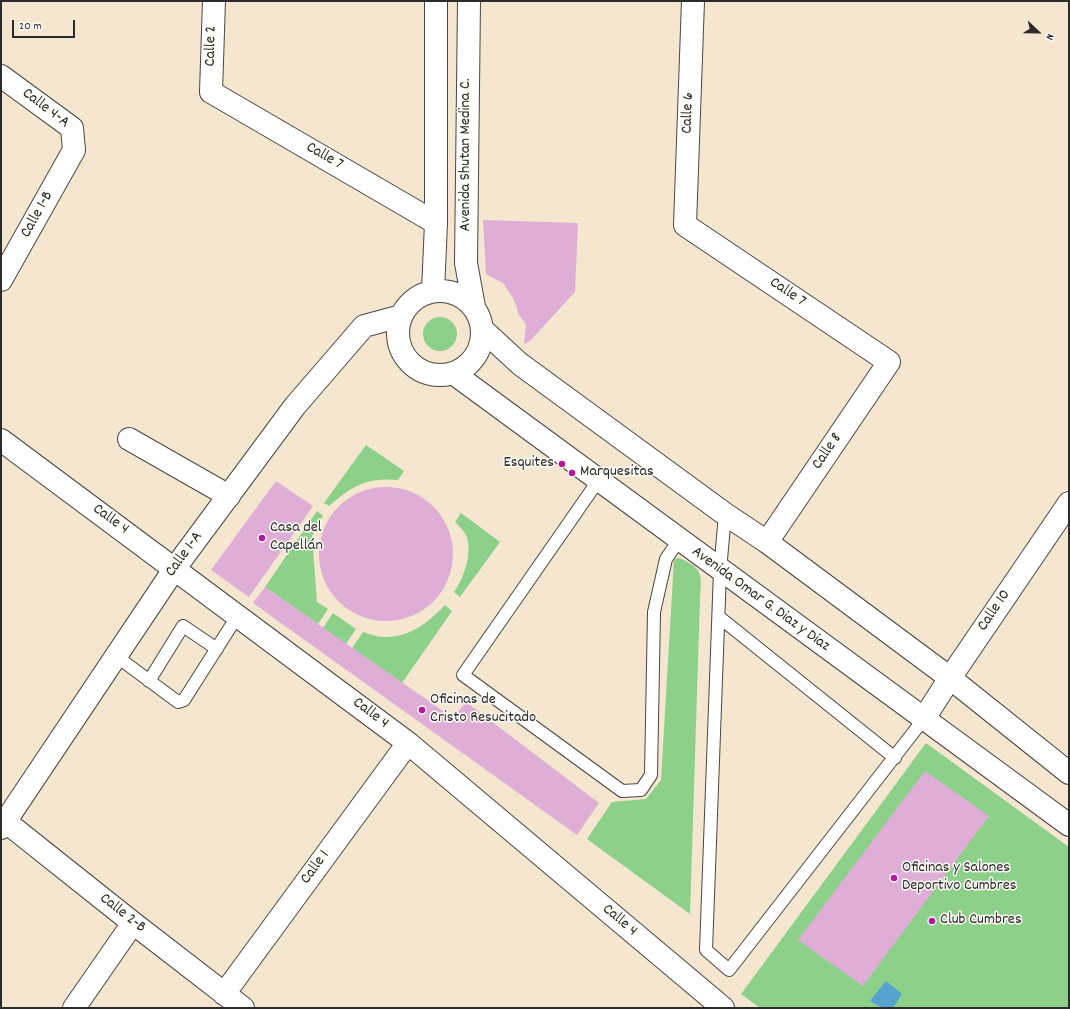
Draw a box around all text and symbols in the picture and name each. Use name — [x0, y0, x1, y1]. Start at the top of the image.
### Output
scale bar — [14, 12, 77, 38]
north arrow — [1018, 12, 1058, 52]
text: 20 m — [19, 18, 42, 35]
street label: Calle 2 — [202, 25, 222, 67]
text: N — [1041, 31, 1058, 42]
street label: Avenida Shutan Medina C. — [457, 78, 477, 232]
street label: Calle 4-A — [17, 85, 73, 133]
street label: Calle 6 — [679, 92, 699, 134]
street label: Calle 7 — [302, 139, 346, 175]
street label: Calle 1-B — [17, 188, 59, 242]
street label: Calle 7 — [765, 274, 809, 312]
street label: Calle 8 — [809, 430, 847, 474]
place label: Esquites — [503, 454, 554, 474]
marker: Esquites — [557, 459, 567, 469]
place label: Marquesitas — [580, 463, 654, 483]
marker: Marquesitas — [567, 468, 577, 478]
street label: Calle 4 — [88, 500, 132, 540]
place label: Casa del Capellán — [270, 519, 323, 557]
street label: Calle 1-A — [162, 529, 208, 581]
marker: Casa del Capellán — [257, 533, 267, 543]
street label: Avenida Omar G. Diaz y Diaz — [687, 543, 833, 657]
street label: Calle 10 — [974, 587, 1016, 635]
place label: Oficinas de Cristo Resucitado — [430, 691, 536, 729]
street label: Calle 4 — [348, 694, 392, 734]
marker: Oficinas de Cristo Resucitado — [417, 705, 427, 715]
street label: Calle 1 — [297, 847, 335, 889]
place label: Oficinas y Salones Deportivo Cumbres — [902, 859, 1016, 897]
marker: Oficinas y Salones Deportivo Cumbres — [889, 873, 899, 883]
street label: Calle 2-B — [95, 890, 149, 938]
street label: Calle 4 — [597, 901, 641, 941]
place label: Club Cumbres — [940, 911, 1022, 931]
marker: Club Cumbres — [927, 916, 937, 926]

